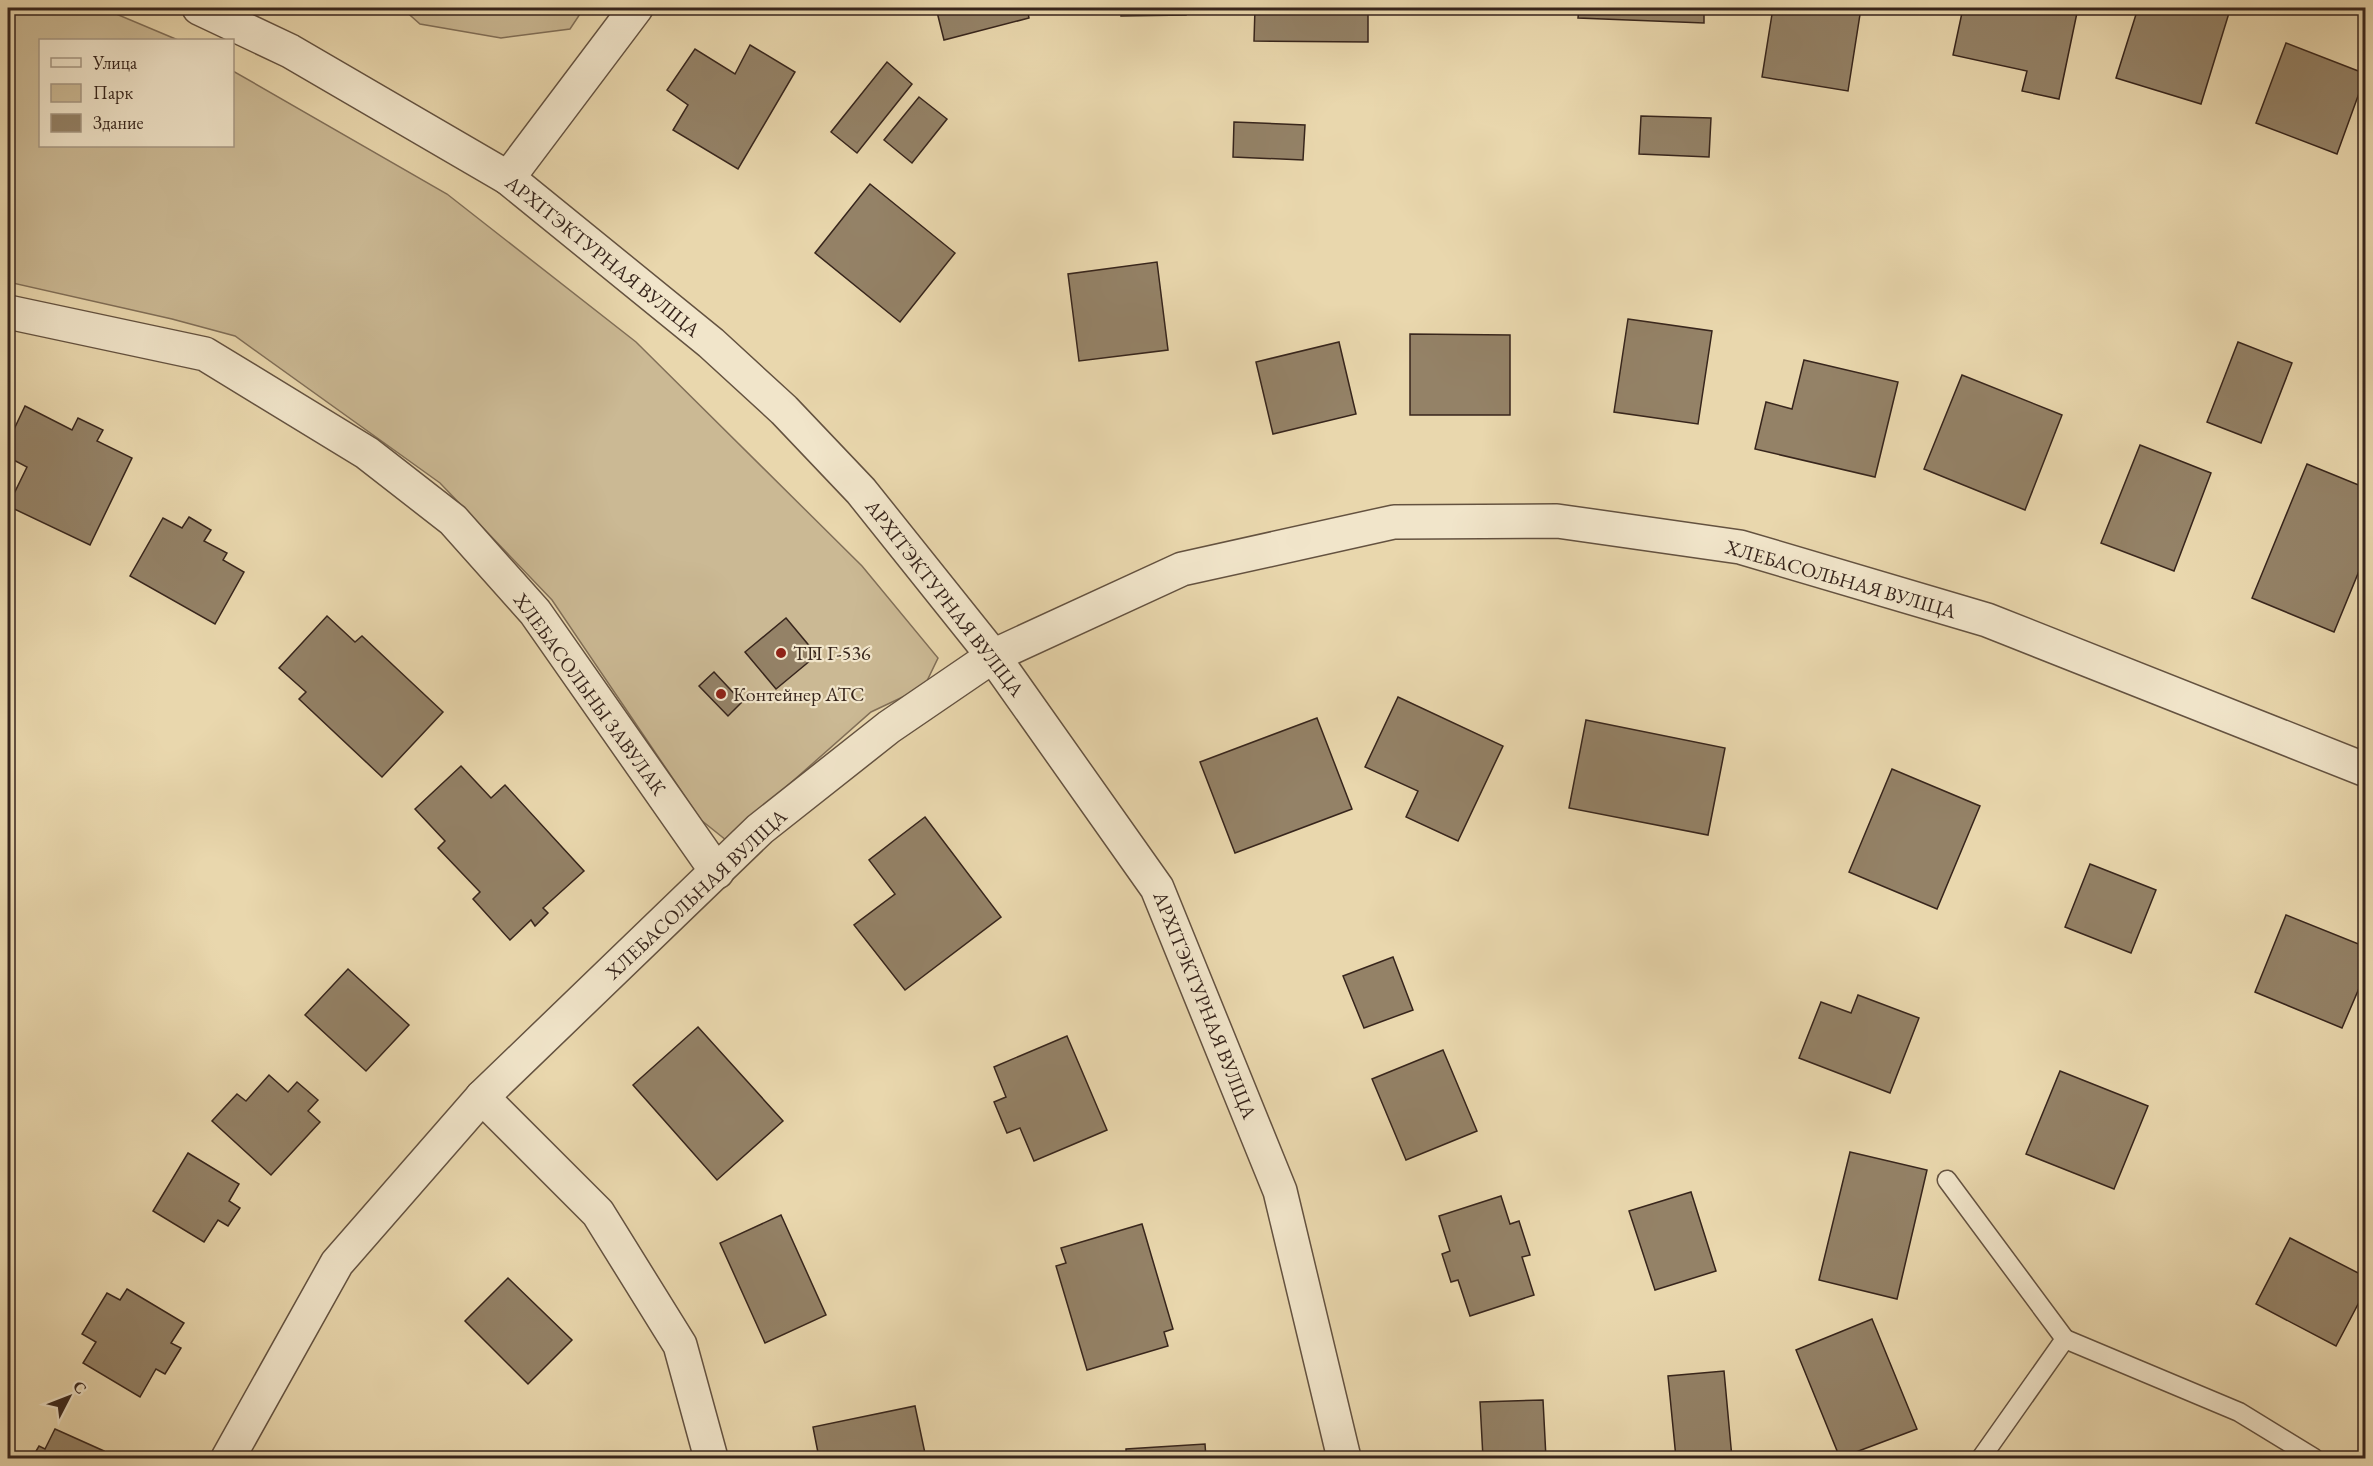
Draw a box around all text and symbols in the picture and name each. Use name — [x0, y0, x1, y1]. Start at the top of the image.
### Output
legend — [39, 39, 234, 147]
text: Улица — [92, 51, 138, 74]
text: Парк — [93, 81, 133, 104]
text: Здание — [93, 111, 143, 134]
street label: АРХІТЭКТУРНАЯ ВУЛІЦА — [500, 169, 706, 343]
street label: АРХІТЭКТУРНАЯ ВУЛІЦА — [859, 493, 1030, 702]
street label: ХЛЕБАСОЛЬНАЯ ВУЛІЦА — [1722, 533, 1960, 624]
street label: ХЛЕБАСОЛЬНЫ ЗАВУЛАК — [507, 587, 673, 801]
place label: ТП Г-536 — [793, 640, 871, 666]
marker: ТП Г-536 — [774, 646, 788, 660]
place label: Контейнер АТС — [733, 681, 864, 707]
marker: Контейнер АТС — [714, 687, 728, 701]
street label: ХЛЕБАСОЛЬНАЯ ВУЛІЦА — [599, 803, 792, 986]
street label: АРХІТЭКТУРНАЯ ВУЛІЦА — [1147, 886, 1263, 1123]
north arrow — [39, 1367, 99, 1427]
text: С — [68, 1376, 91, 1399]

